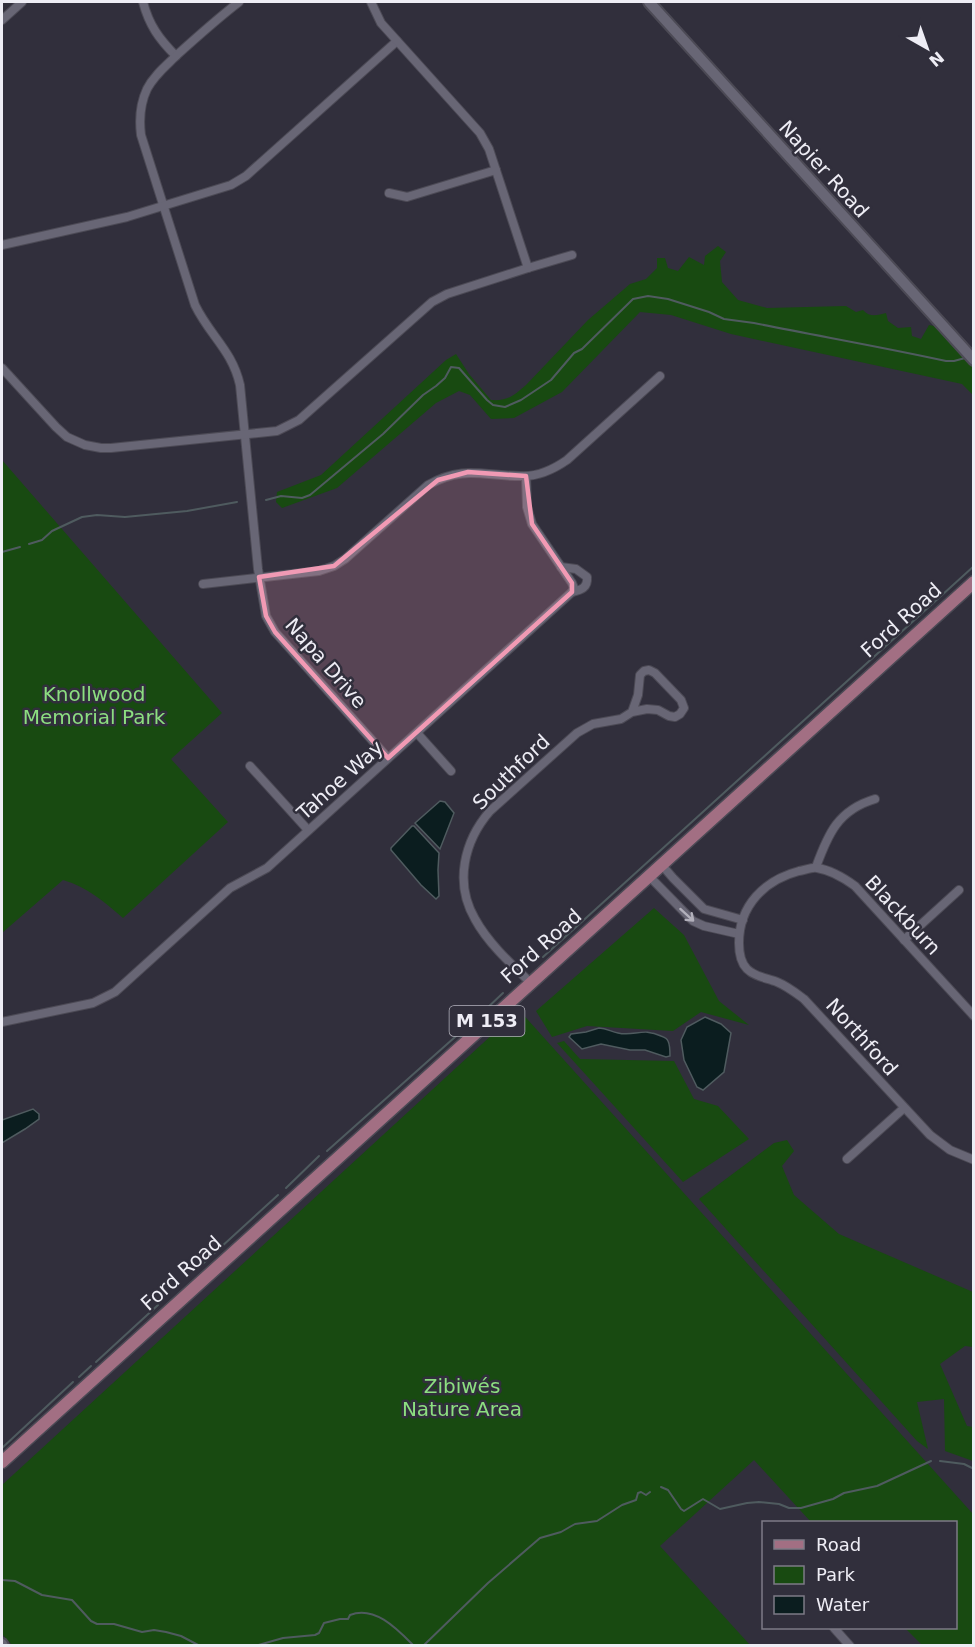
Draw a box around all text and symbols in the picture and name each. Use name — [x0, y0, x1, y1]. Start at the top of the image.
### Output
north arrow — [897, 18, 957, 78]
text: N — [925, 48, 948, 71]
street label: Napier Road — [774, 115, 874, 223]
street label: Ford Road — [856, 578, 946, 662]
street label: Napa Drive — [280, 613, 372, 713]
park label: Knollwood Memorial Park — [23, 682, 166, 729]
street label: Southford — [467, 729, 555, 815]
street label: Tahoe Way — [291, 735, 388, 825]
street label: Blackburn — [860, 870, 946, 960]
street label: Ford Road — [496, 904, 586, 988]
one-way arrow — [680, 908, 695, 922]
street label: Northford — [821, 993, 903, 1081]
road number: M 153 — [450, 1006, 524, 1036]
street label: Ford Road — [136, 1231, 226, 1315]
park label: Zibiwés Nature Area — [402, 1374, 522, 1421]
legend — [762, 1521, 957, 1629]
text: Road — [816, 1534, 861, 1555]
text: Park — [816, 1564, 855, 1585]
text: Water — [816, 1594, 870, 1615]

